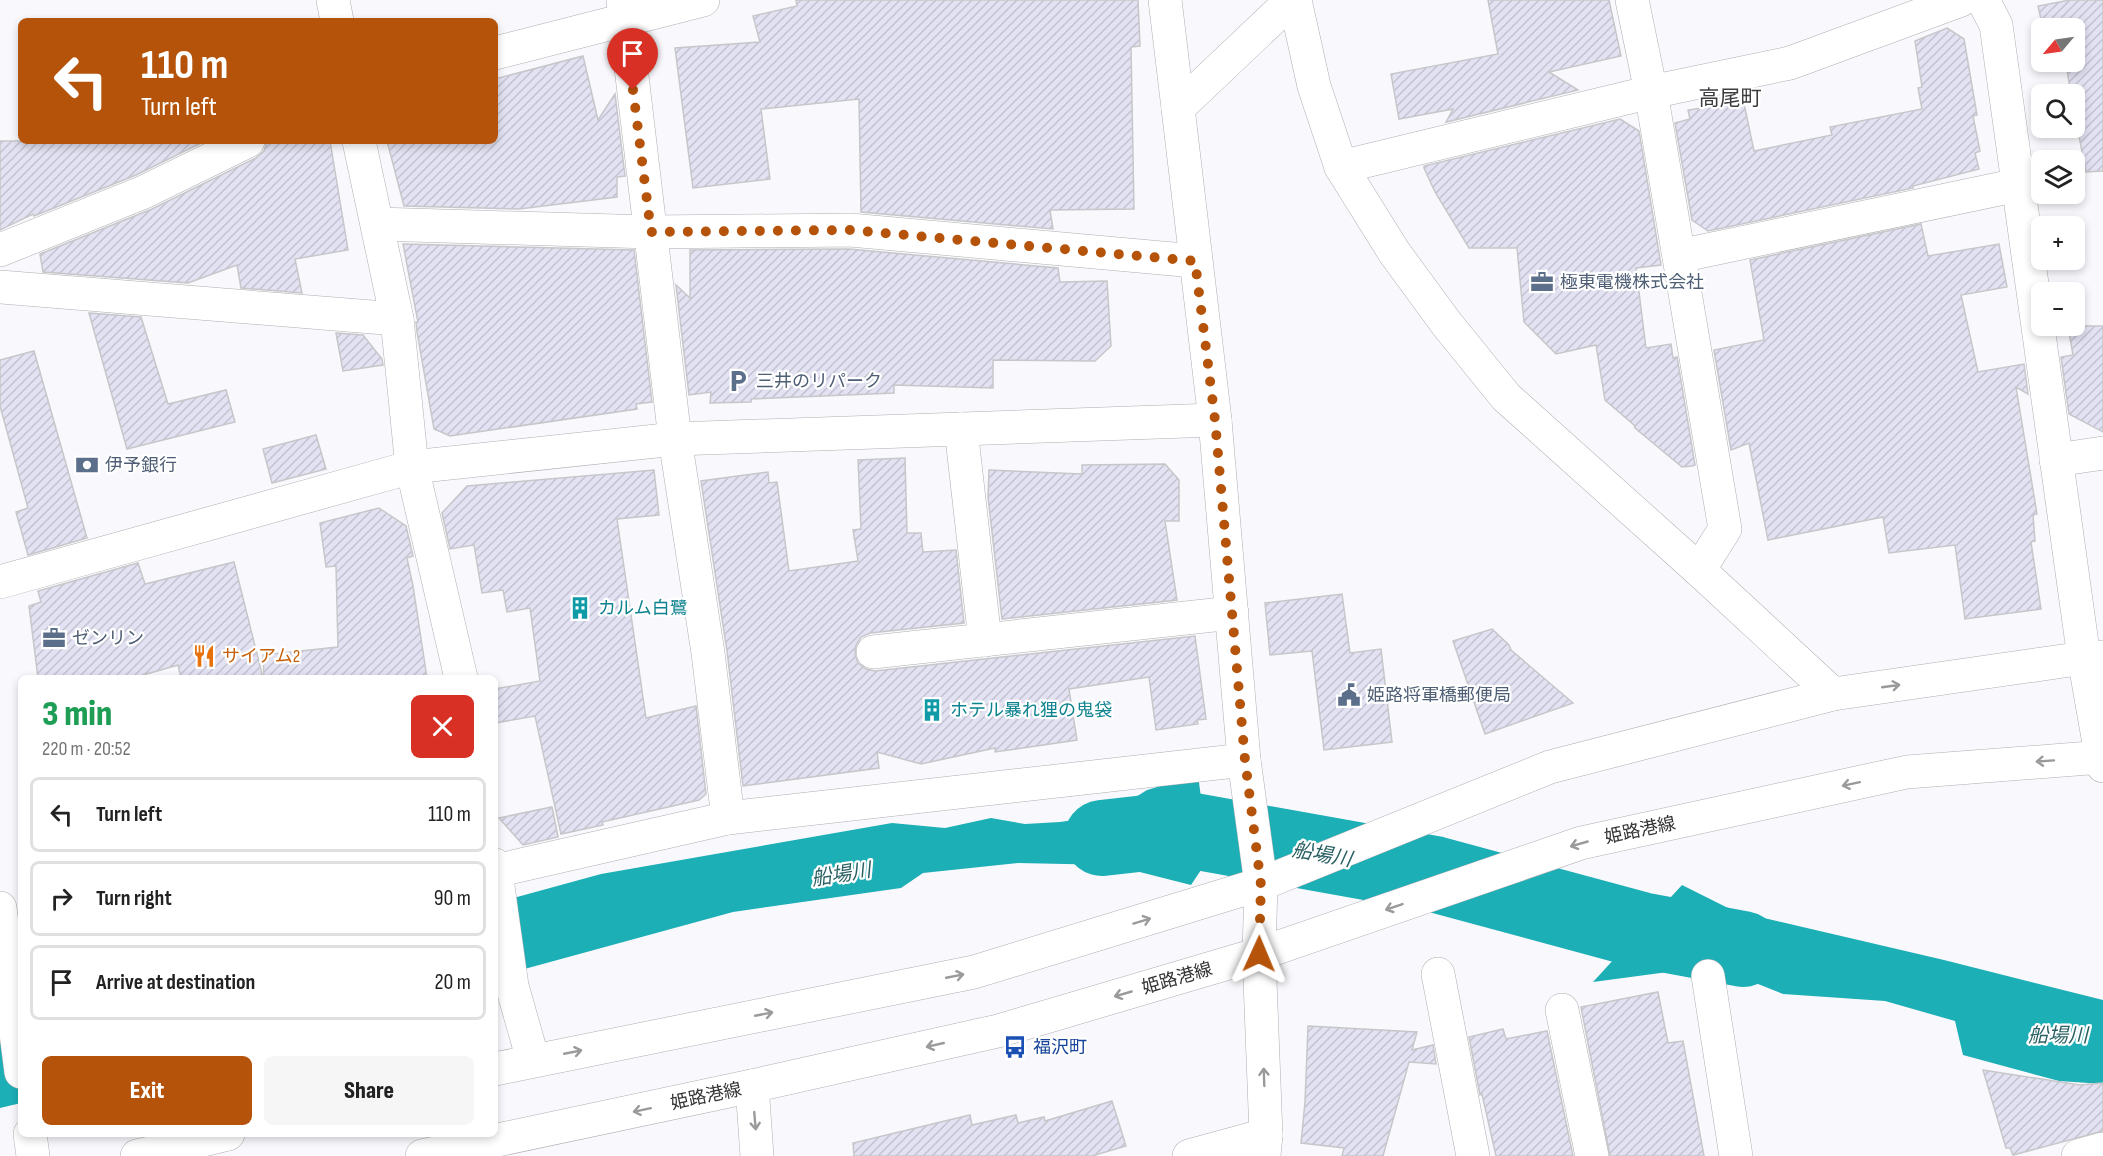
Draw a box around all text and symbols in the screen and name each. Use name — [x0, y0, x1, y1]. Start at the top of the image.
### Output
north arrow — [2031, 18, 2085, 72]
map controls — [2031, 18, 2085, 336]
pin — [607, 28, 658, 90]
icon: arrive — [616, 37, 649, 70]
text: 110 m — [141, 40, 228, 91]
icon: left — [42, 42, 120, 120]
button: search — [2031, 84, 2085, 138]
district label: 高尾町 — [1699, 86, 1762, 111]
text: Turn left — [141, 91, 217, 123]
button: layers — [2031, 150, 2085, 204]
button: + — [2031, 216, 2085, 270]
office icon: 極東電機株式会社 — [1529, 269, 1555, 295]
place label: 極東電機株式会社 — [1560, 272, 1704, 293]
button: − — [2031, 282, 2085, 336]
parking icon: 三井のリパーク — [725, 368, 751, 394]
place label: 三井のリパーク — [756, 371, 882, 392]
bank icon: 伊予銀行 — [74, 452, 100, 478]
place label: 伊予銀行 — [105, 455, 177, 476]
building icon: カルム白鷺 — [567, 595, 593, 621]
place label: カルム白鷺 — [598, 598, 688, 619]
office icon: ゼンリン — [41, 625, 67, 651]
place label: ゼンリン — [72, 628, 144, 649]
restaurant icon: サイアム2 — [191, 643, 217, 669]
place label: サイアム2 — [222, 646, 300, 667]
one-way arrow — [1881, 680, 1901, 691]
public building icon: 姫路将軍橋郵便局 — [1336, 682, 1362, 708]
place label: 姫路将軍橋郵便局 — [1367, 685, 1511, 706]
text: 3 min — [42, 693, 112, 736]
button: close — [411, 695, 474, 758]
building icon: ホテル暴れ狸の鬼袋 — [919, 697, 945, 723]
place label: ホテル暴れ狸の鬼袋 — [950, 700, 1112, 721]
text: 220 m · 20:52 — [42, 737, 131, 761]
one-way arrow — [2035, 756, 2055, 767]
one-way arrow — [1842, 779, 1862, 790]
icon: left — [45, 798, 78, 831]
text: Turn left — [96, 801, 162, 828]
text: 110 m — [428, 801, 471, 828]
street label: 姫路港線 — [1603, 813, 1678, 848]
water label: 船場川 — [1290, 838, 1355, 872]
one-way arrow — [1570, 839, 1589, 850]
water label: 船場川 — [810, 858, 875, 892]
icon: right — [45, 882, 78, 915]
text: Turn right — [96, 885, 172, 912]
text: 90 m — [434, 885, 471, 912]
one-way arrow — [1385, 902, 1404, 913]
one-way arrow — [1132, 915, 1151, 926]
position arrow — [1227, 922, 1291, 986]
street label: 姫路港線 — [1140, 958, 1215, 998]
icon: arrive — [45, 966, 78, 999]
text: Arrive at destination — [96, 969, 255, 996]
text: 20 m — [435, 969, 471, 996]
one-way arrow — [945, 970, 964, 981]
one-way arrow — [1114, 989, 1133, 1000]
one-way arrow — [754, 1008, 773, 1019]
water label: 船場川 — [2028, 1024, 2090, 1048]
bus stop icon: 福沢町 — [1002, 1034, 1028, 1060]
place label: 福沢町 — [1033, 1037, 1087, 1058]
one-way arrow — [925, 1040, 945, 1051]
one-way arrow — [562, 1046, 582, 1057]
button: Exit — [42, 1056, 252, 1125]
button: Share — [264, 1056, 474, 1125]
one-way arrow — [1259, 1067, 1270, 1087]
street label: 姫路港線 — [669, 1079, 744, 1114]
one-way arrow — [632, 1104, 651, 1116]
one-way arrow — [749, 1111, 760, 1131]

